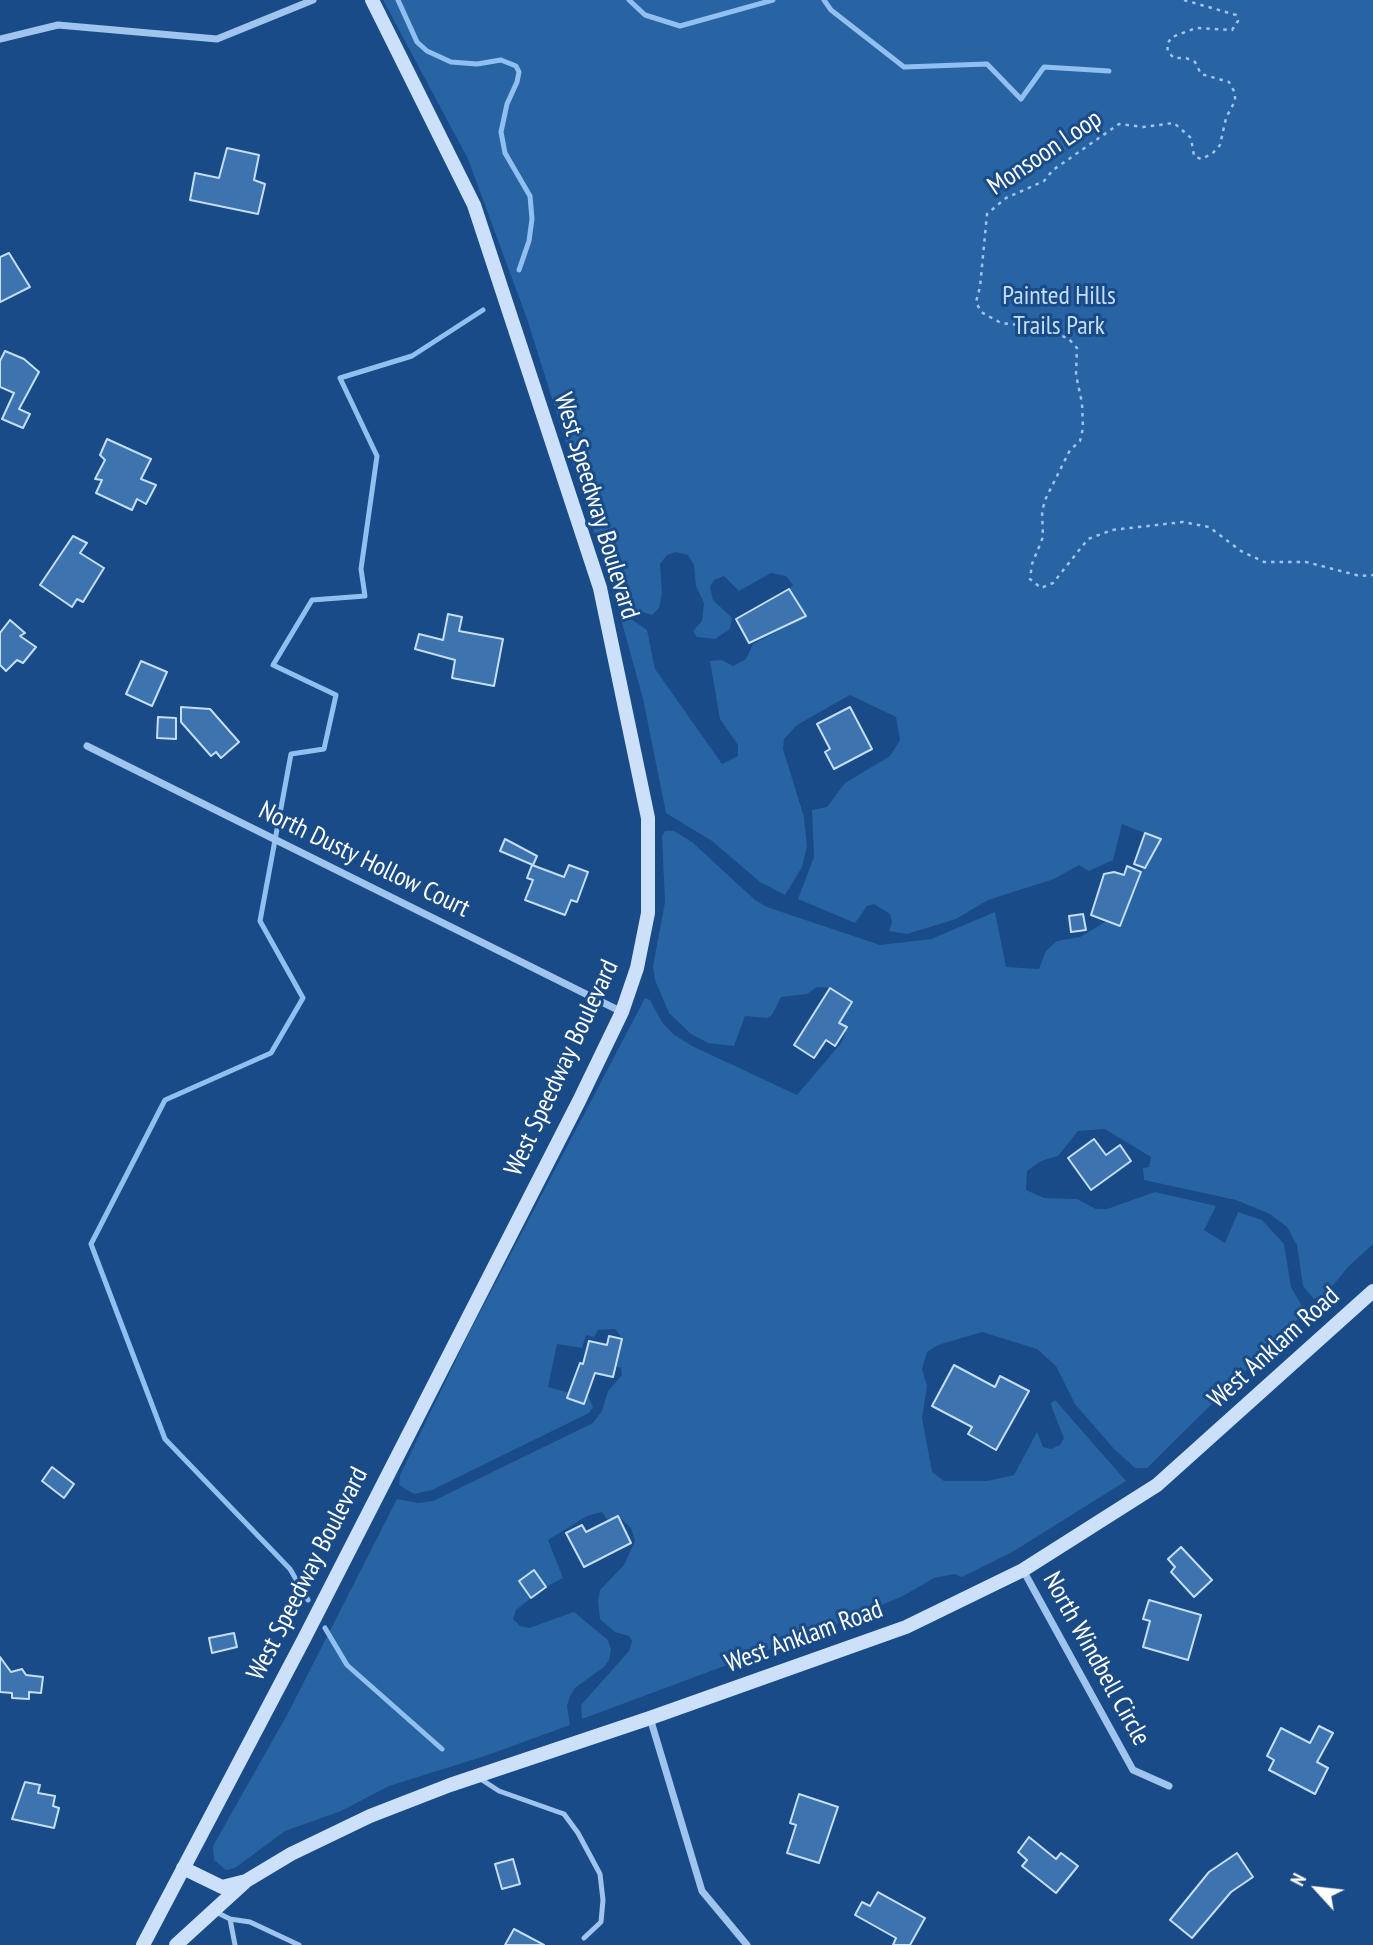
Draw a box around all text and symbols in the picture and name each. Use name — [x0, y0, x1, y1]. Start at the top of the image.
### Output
street label: Monsoon Loop — [982, 103, 1108, 203]
park label: Painted Hills Trails Park — [1002, 281, 1116, 342]
street label: West Speedway Boulevard — [547, 389, 645, 623]
street label: North Dusty Hollow Court — [253, 795, 475, 925]
street label: West Speedway Boulevard — [498, 955, 626, 1181]
street label: West Anklam Road — [1202, 1281, 1346, 1415]
street label: West Speedway Boulevard — [241, 1462, 375, 1686]
street label: North Windbell Circle — [1036, 1567, 1156, 1751]
street label: West Anklam Road — [721, 1594, 887, 1680]
north arrow — [1282, 1854, 1352, 1924]
text: N — [1285, 1869, 1311, 1889]

